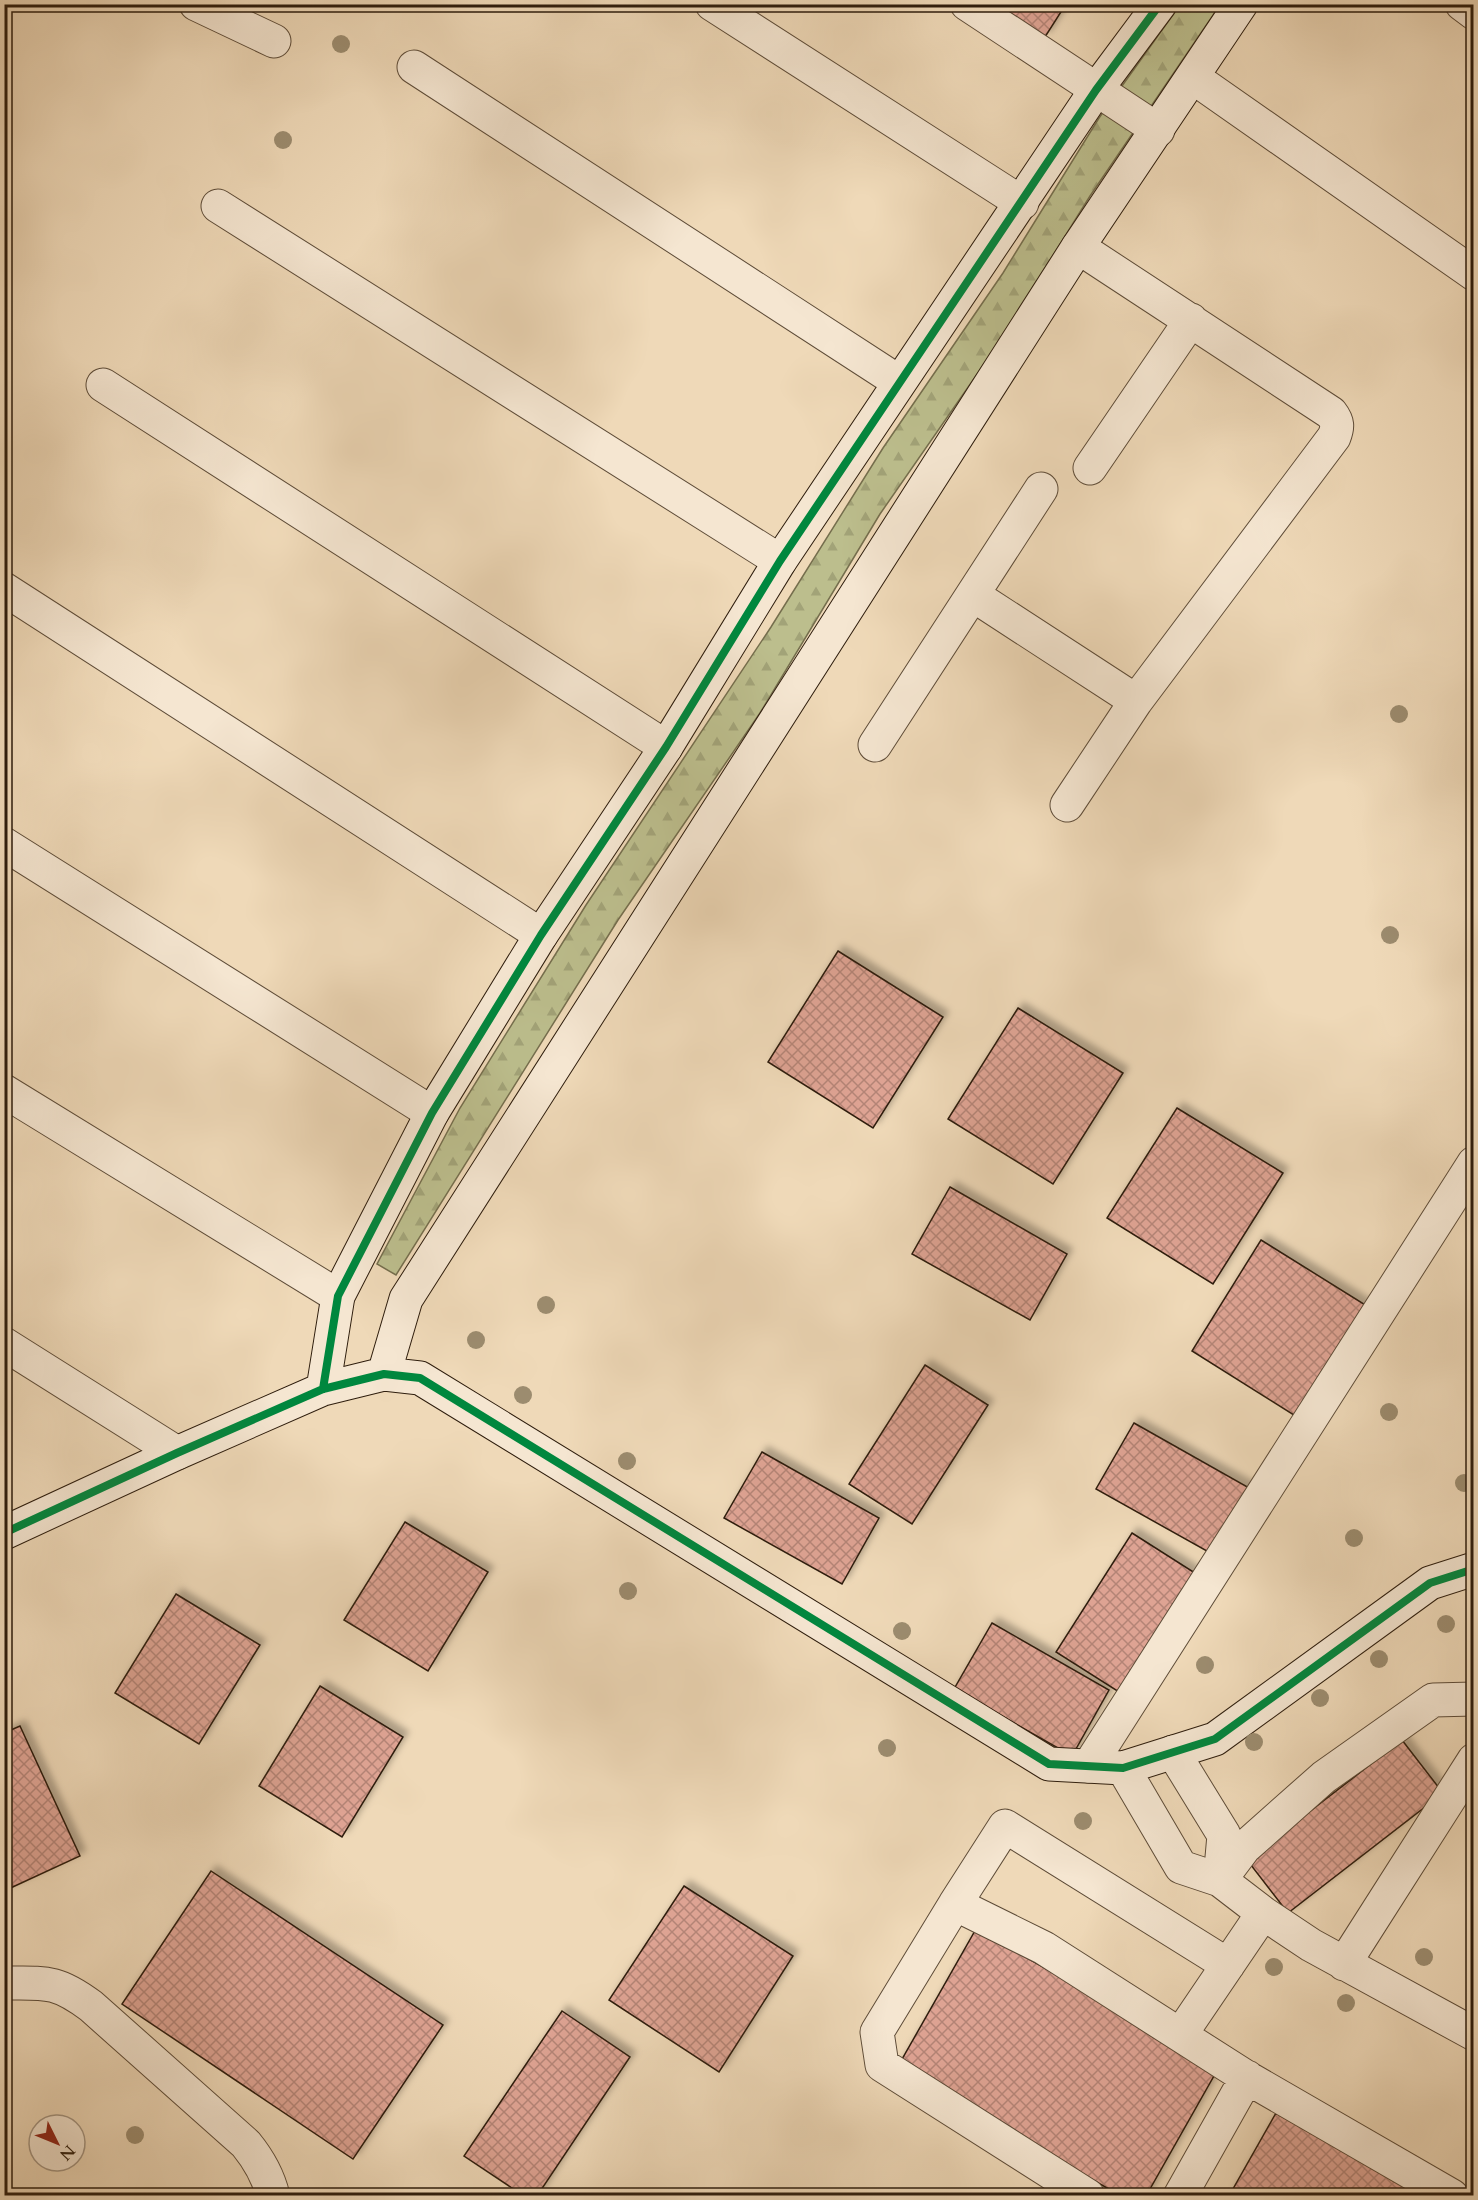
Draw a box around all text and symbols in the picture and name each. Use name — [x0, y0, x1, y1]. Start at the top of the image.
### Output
north arrow — [27, 2113, 87, 2173]
text: N — [54, 2140, 80, 2165]

